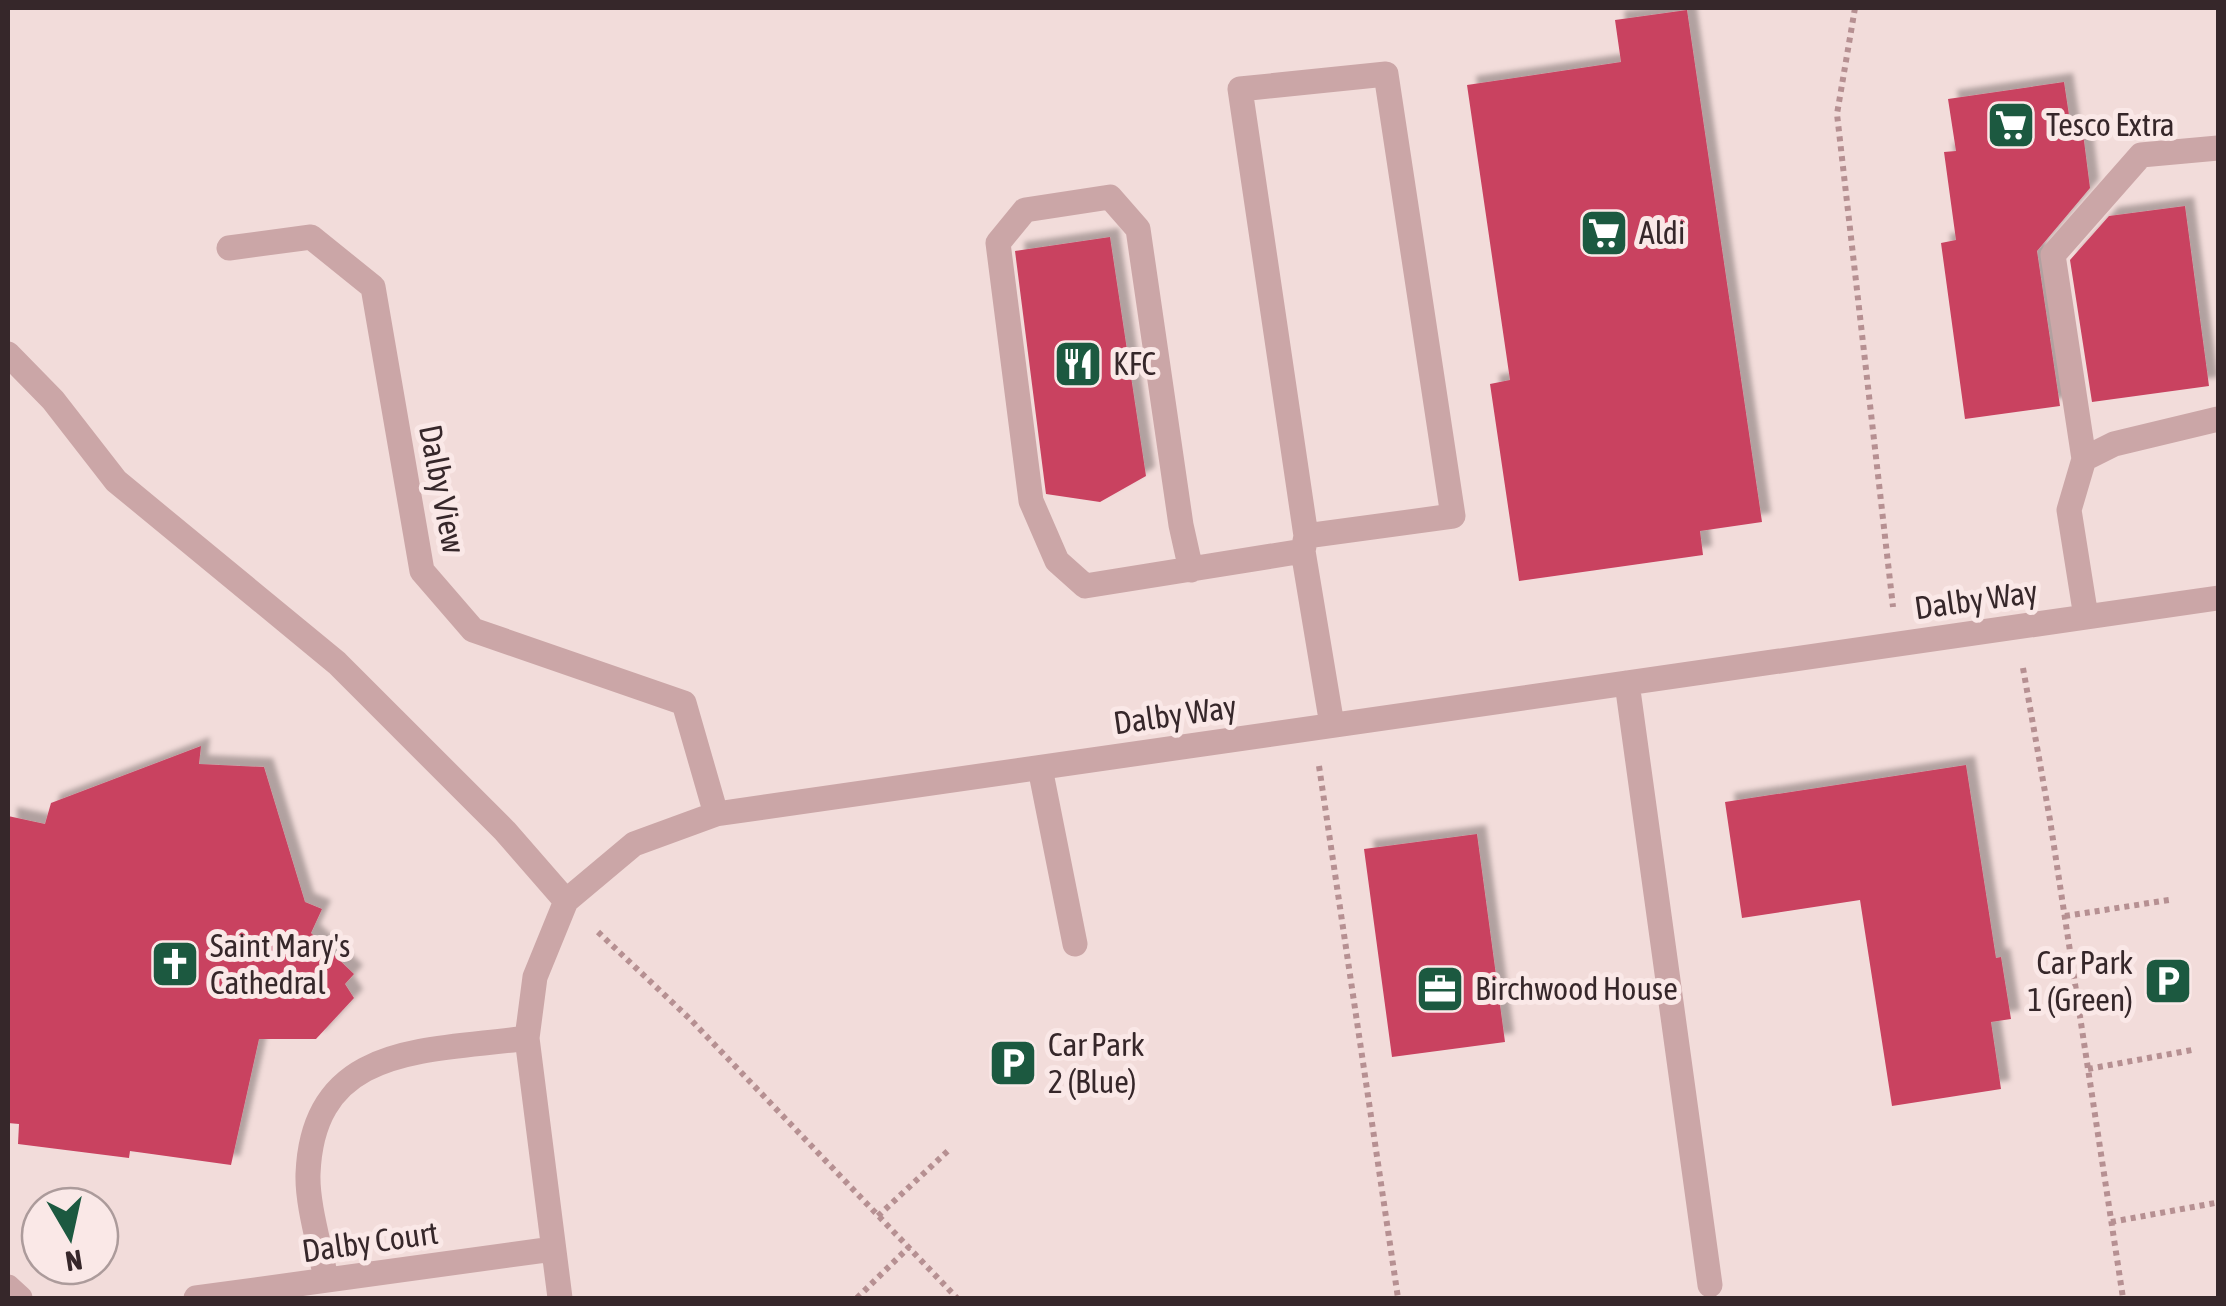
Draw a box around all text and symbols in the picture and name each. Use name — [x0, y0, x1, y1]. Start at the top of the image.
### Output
supermarket icon: Tesco Extra — [1985, 99, 2037, 151]
place label: Tesco Extra — [2046, 106, 2175, 143]
supermarket icon: Aldi — [1578, 207, 1630, 259]
place label: Aldi — [1639, 214, 1685, 251]
restaurant icon: KFC — [1052, 338, 1104, 390]
place label: KFC — [1113, 345, 1156, 382]
street label: Dalby View — [412, 422, 473, 556]
street label: Dalby Way — [1912, 573, 2040, 626]
street label: Dalby Way — [1111, 688, 1239, 741]
place label: Saint Mary's Cathedral — [210, 927, 350, 1001]
church icon: Saint Mary's Cathedral — [149, 938, 201, 990]
place label: Car Park 1 (Green) — [2027, 944, 2133, 1018]
parking icon: Car Park 1 (Green) — [2142, 955, 2194, 1007]
office icon: Birchwood House — [1414, 963, 1466, 1015]
place label: Birchwood House — [1475, 970, 1678, 1007]
place label: Car Park 2 (Blue) — [1048, 1026, 1145, 1100]
parking icon: Car Park 2 (Blue) — [987, 1037, 1039, 1089]
north arrow — [20, 1186, 120, 1286]
street label: Dalby Court — [300, 1214, 440, 1269]
text: N — [63, 1244, 85, 1278]

